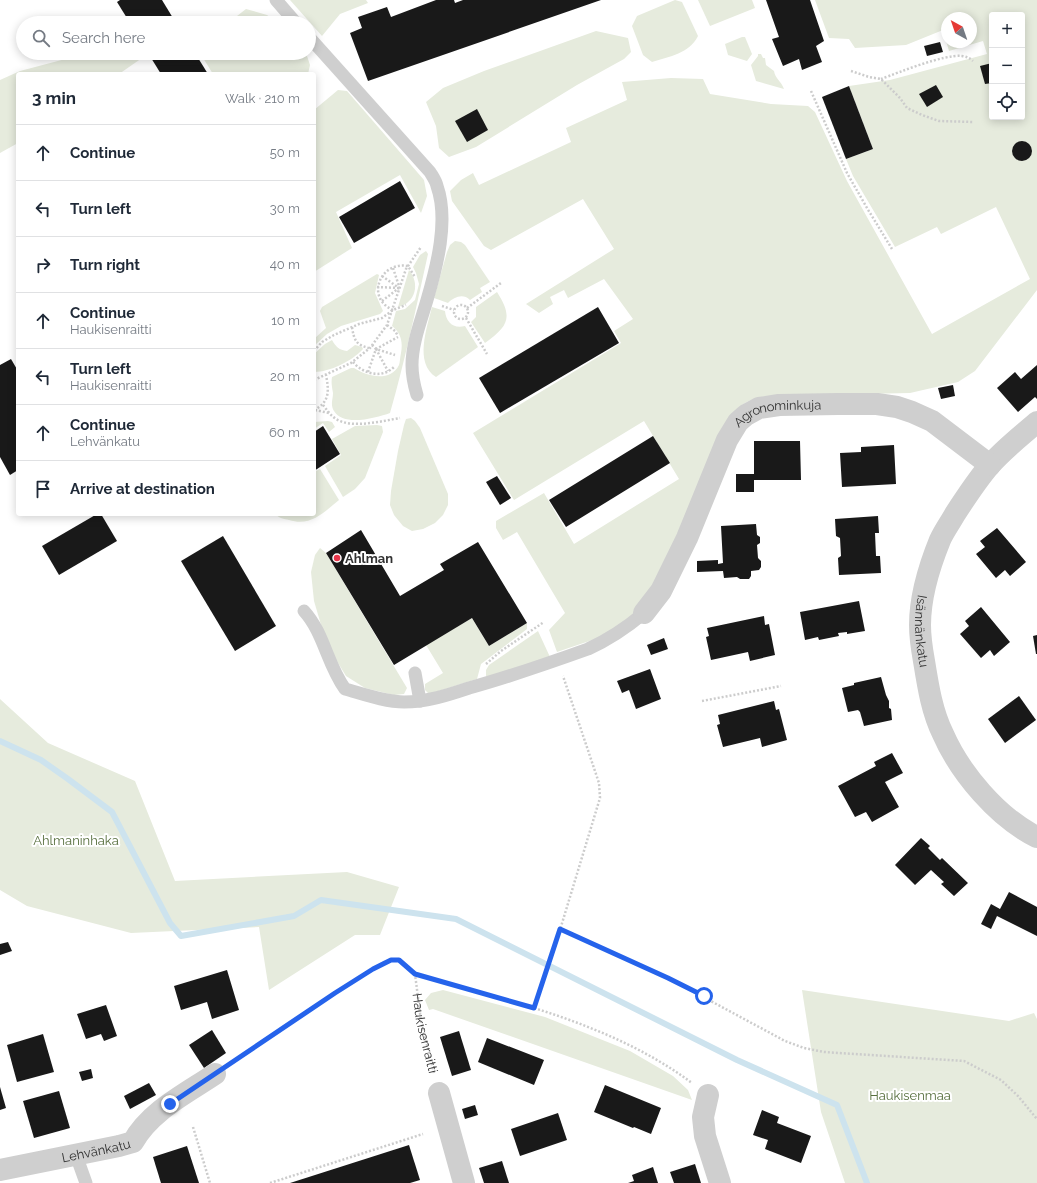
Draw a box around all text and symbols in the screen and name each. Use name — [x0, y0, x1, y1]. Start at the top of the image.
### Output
north arrow — [941, 12, 977, 48]
map controls — [989, 12, 1025, 120]
button: + — [989, 12, 1025, 48]
search box — [16, 16, 316, 60]
icon: search — [30, 27, 52, 49]
text: Search here — [62, 29, 145, 47]
button: − — [989, 48, 1025, 84]
button: locate — [989, 84, 1025, 120]
text: 3 min — [32, 88, 76, 108]
text: Walk · 210 m — [225, 91, 300, 106]
icon: ahead — [32, 142, 54, 164]
text: Continue — [70, 144, 135, 162]
text: 50 m — [270, 145, 300, 160]
icon: left — [32, 198, 54, 220]
text: Turn left — [70, 200, 131, 218]
text: 30 m — [270, 201, 300, 216]
icon: right — [32, 254, 54, 276]
text: Turn right — [70, 256, 140, 274]
text: 40 m — [270, 257, 300, 272]
text: Continue — [70, 304, 135, 322]
icon: ahead — [32, 310, 54, 332]
text: 10 m — [271, 313, 300, 328]
text: Haukisenraitti — [70, 322, 152, 337]
text: Turn left — [70, 360, 131, 378]
icon: left — [32, 366, 54, 388]
text: 20 m — [270, 369, 300, 384]
text: Haukisenraitti — [70, 378, 152, 393]
street label: Agronominkuja — [731, 397, 821, 430]
text: Continue — [70, 416, 135, 434]
icon: ahead — [32, 422, 54, 444]
text: 60 m — [269, 425, 300, 440]
text: Lehvänkatu — [70, 434, 140, 449]
icon: arrive — [32, 478, 54, 500]
text: Arrive at destination — [70, 480, 215, 498]
place label: Ahlman — [345, 551, 393, 566]
marker: Ahlman — [332, 553, 342, 563]
street label: Isännänkatu — [912, 594, 932, 668]
park label: Ahlmaninhaka — [33, 833, 119, 848]
route start — [695, 987, 713, 1005]
street label: Haukisenraitti — [410, 992, 441, 1075]
park label: Haukisenmaa — [869, 1088, 951, 1103]
route end — [161, 1095, 179, 1113]
street label: Lehvänkatu — [60, 1136, 132, 1165]

